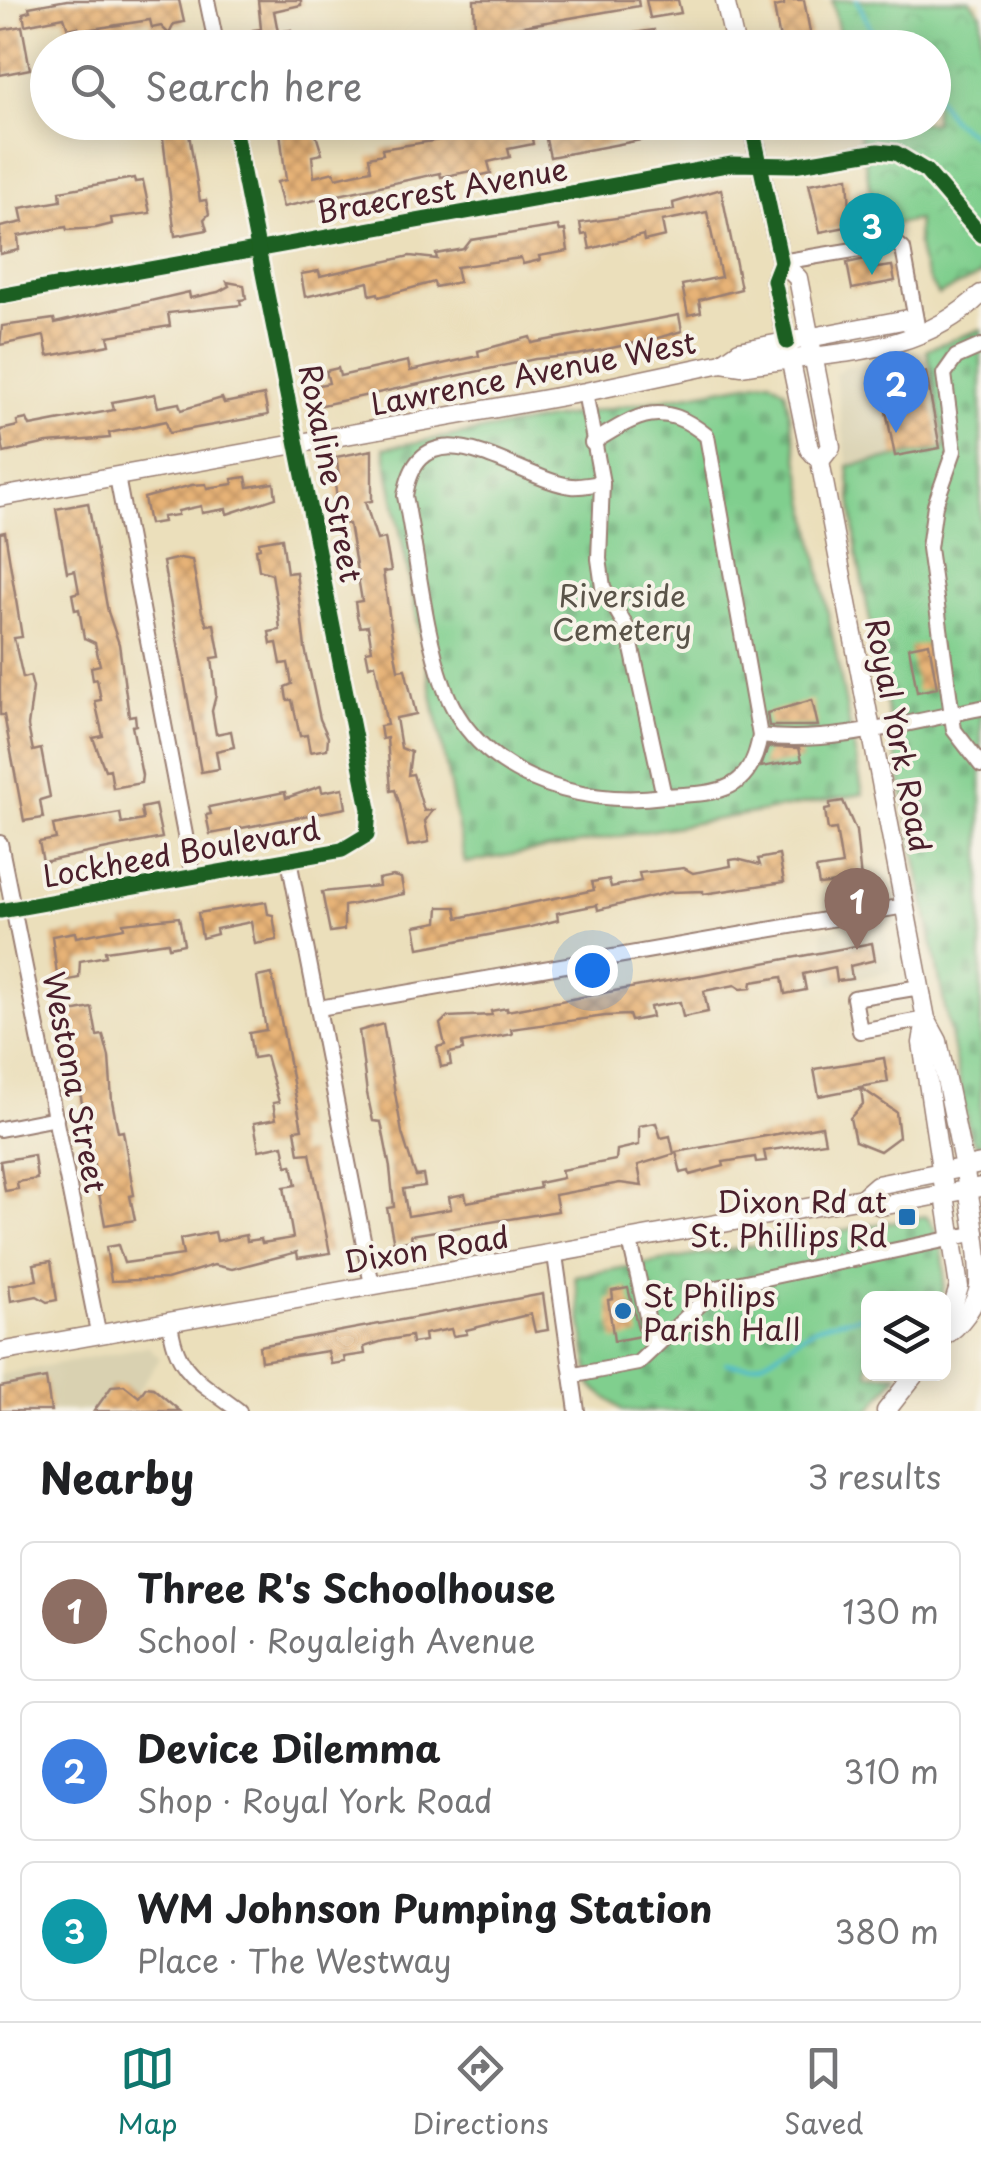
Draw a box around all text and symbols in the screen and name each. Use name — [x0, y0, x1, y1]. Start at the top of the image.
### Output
search box — [30, 30, 951, 140]
text: Search here — [145, 57, 362, 114]
icon: search — [65, 58, 120, 113]
street label: Braecrest Avenue — [313, 145, 571, 233]
pin: 3 — [840, 192, 904, 275]
street label: Lawrence Avenue West — [367, 318, 699, 426]
pin: 2 — [864, 350, 928, 433]
street label: Roxaline Street — [289, 360, 375, 586]
park label: Riverside Cemetery — [552, 572, 692, 651]
street label: Royal York Road — [855, 614, 945, 856]
street label: Lockheed Boulevard — [39, 804, 323, 898]
pin: 1 — [824, 868, 890, 950]
your location — [567, 945, 618, 996]
street label: Westona Street — [32, 967, 120, 1197]
place label: Dixon Rd at St. Phillips Rd — [690, 1178, 887, 1257]
marker: Dixon Rd at St. Phillips Rd — [896, 1206, 918, 1228]
street label: Dixon Road — [340, 1213, 512, 1283]
place label: St Philips Parish Hall — [643, 1272, 800, 1351]
map controls — [861, 1291, 951, 1381]
button: layers — [861, 1291, 951, 1381]
marker: St Philips Parish Hall — [612, 1300, 634, 1322]
text: Nearby — [40, 1445, 194, 1508]
text: 3 results — [807, 1452, 941, 1500]
text: Three R's Schoolhouse — [137, 1559, 555, 1616]
text: 1 — [67, 1587, 82, 1635]
text: 130 m — [842, 1587, 939, 1635]
text: School · Royaleigh Avenue — [137, 1616, 535, 1664]
text: Device Dilemma — [137, 1719, 441, 1776]
text: 2 — [63, 1747, 86, 1795]
text: 310 m — [843, 1747, 939, 1795]
text: Shop · Royal York Road — [137, 1776, 493, 1824]
text: WM Johnson Pumping Station — [137, 1879, 712, 1936]
text: 3 — [64, 1907, 85, 1955]
text: 380 m — [834, 1907, 939, 1955]
text: Place · The Westway — [137, 1936, 451, 1984]
tab: Map — [118, 2041, 177, 2144]
tab: Directions — [413, 2041, 549, 2144]
tab: Saved — [784, 2041, 863, 2144]

